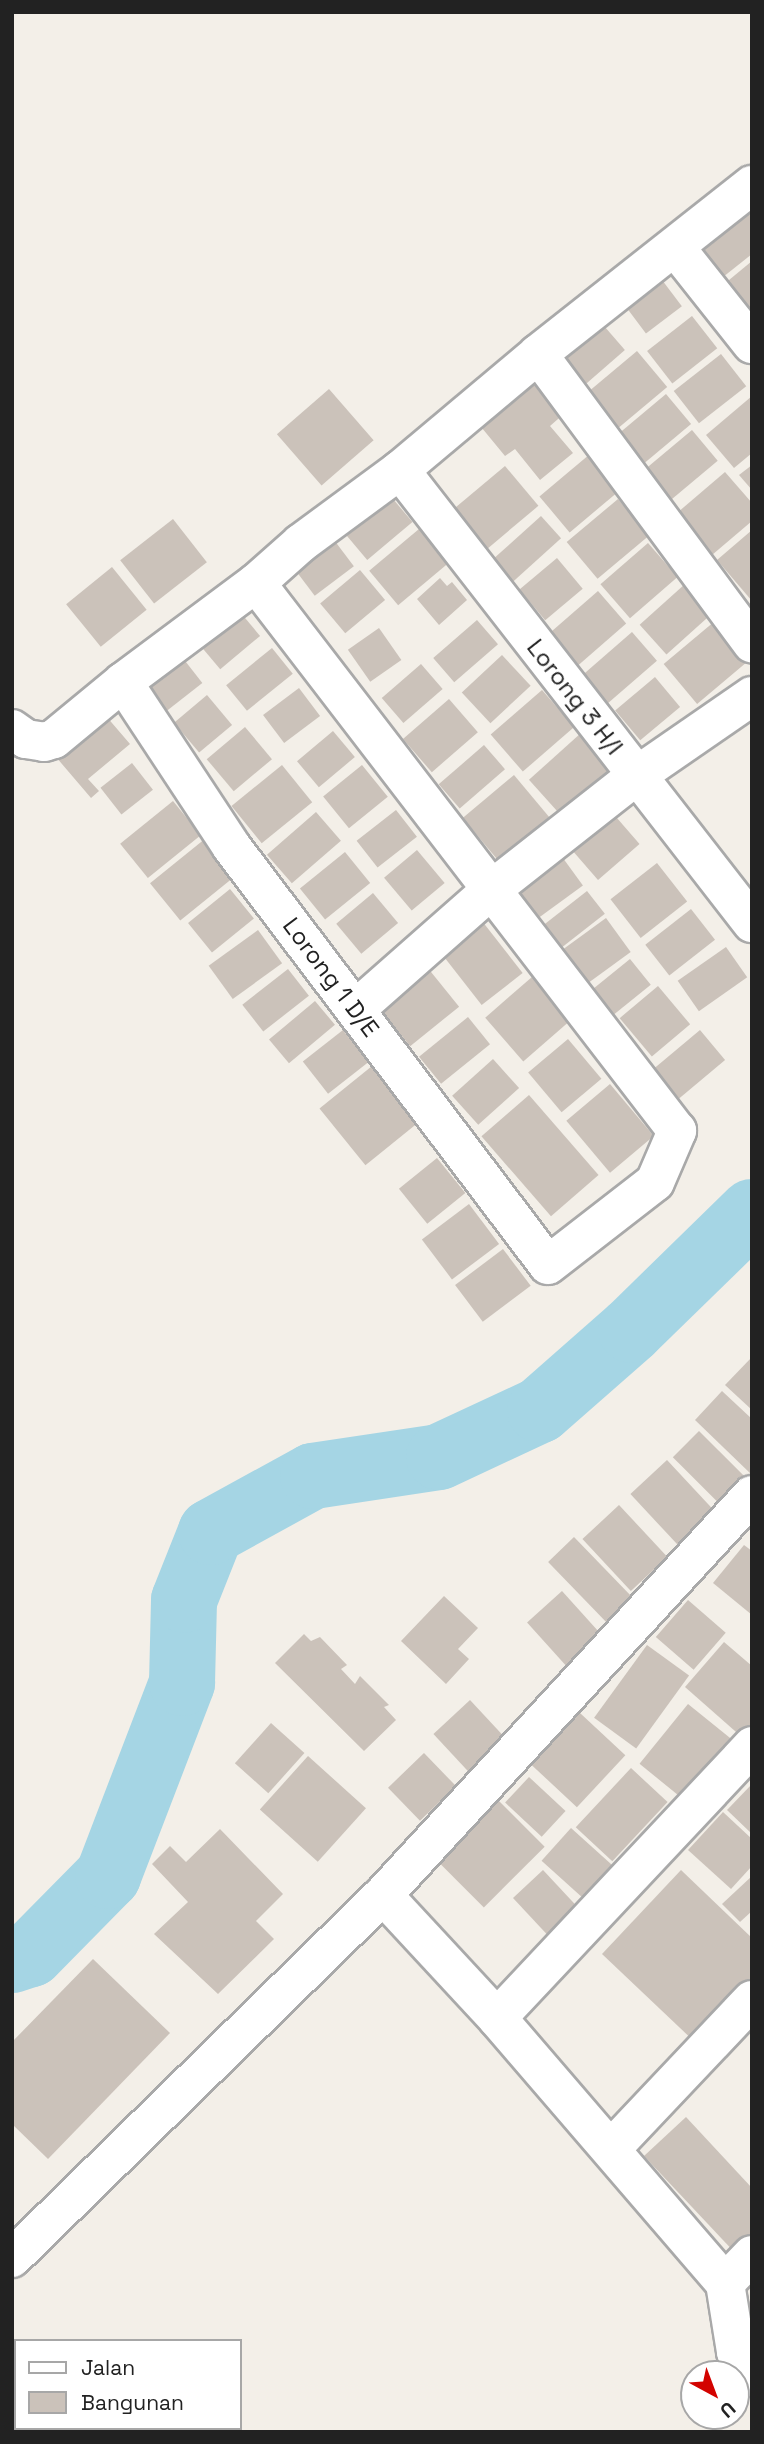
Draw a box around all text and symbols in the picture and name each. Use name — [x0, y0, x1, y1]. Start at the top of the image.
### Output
street label: Lorong 3 H/I — [521, 633, 629, 761]
street label: Lorong 1 D/E — [277, 912, 385, 1042]
legend — [14, 2339, 242, 2430]
text: Jalan — [81, 2354, 135, 2381]
north arrow — [680, 2360, 750, 2430]
text: Bangunan — [81, 2389, 184, 2416]
text: U — [715, 2396, 741, 2423]

